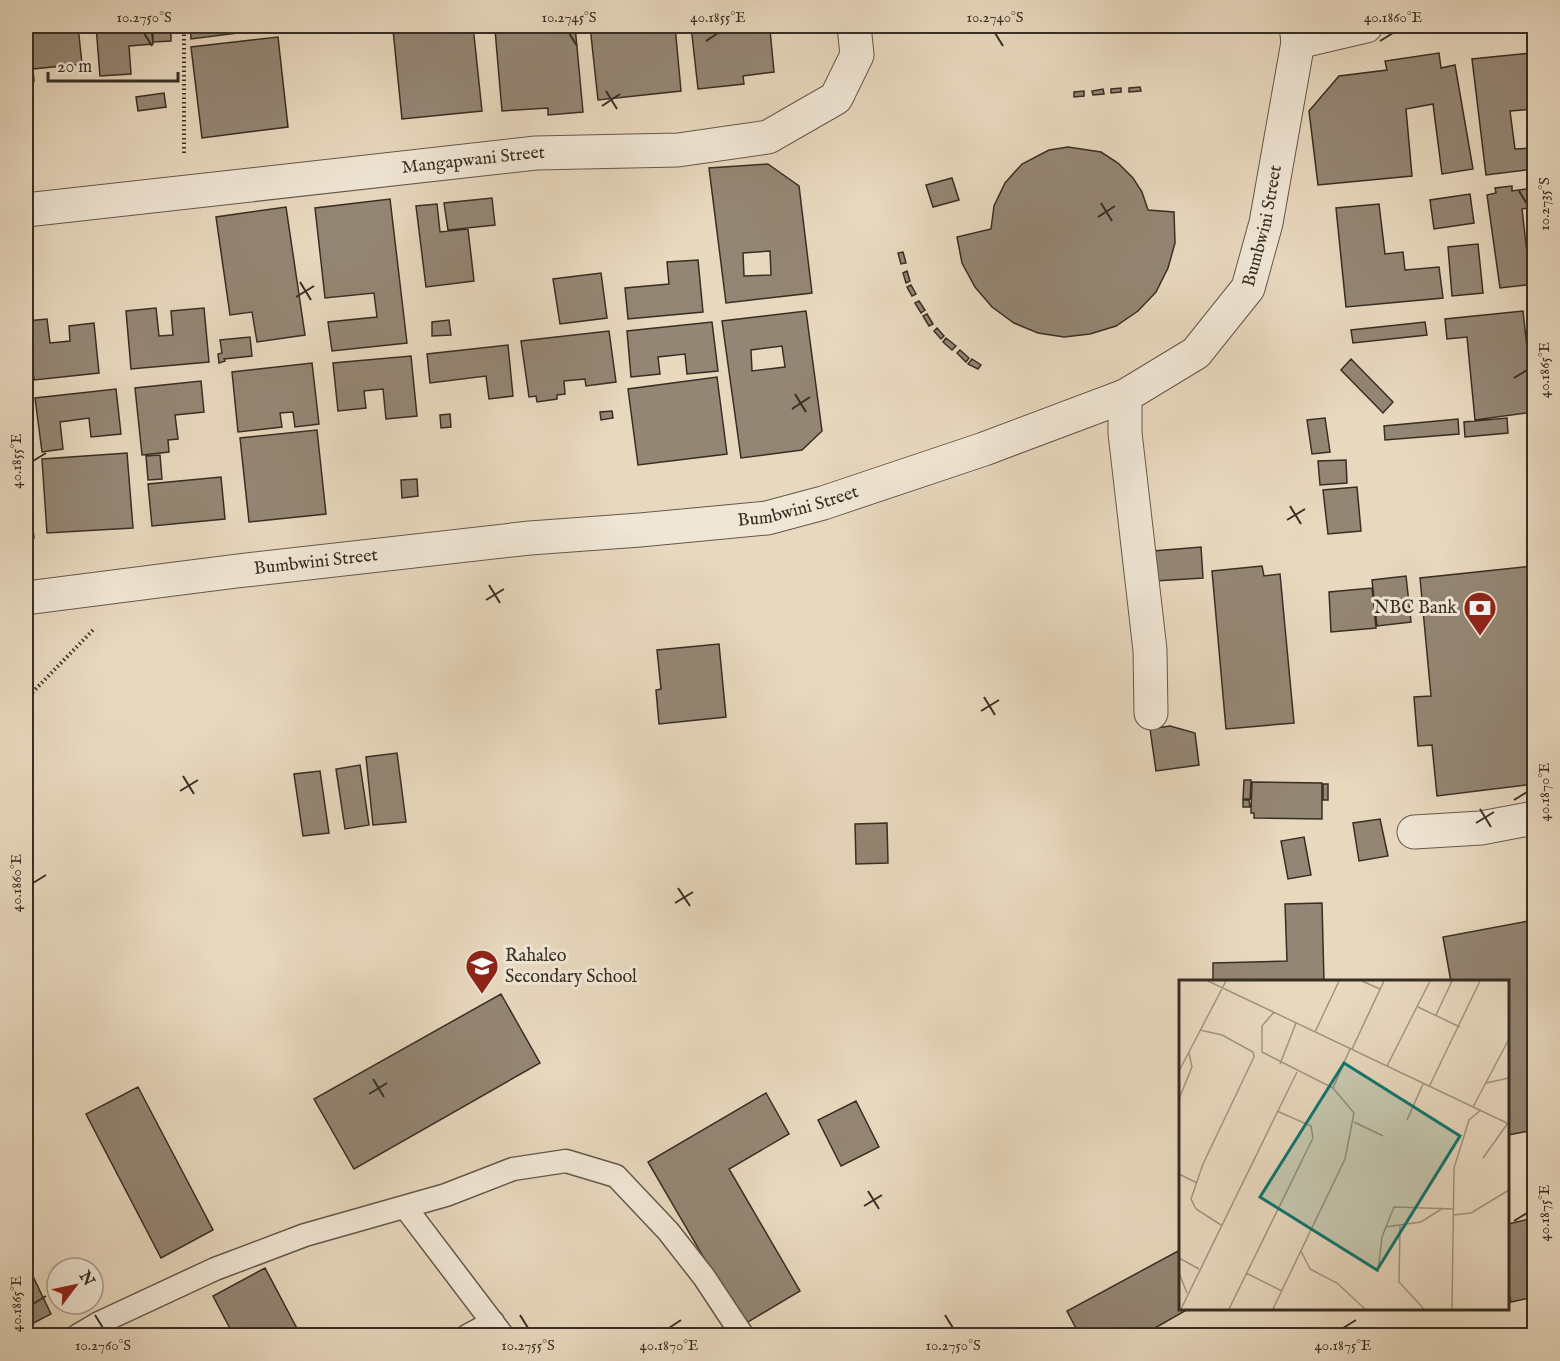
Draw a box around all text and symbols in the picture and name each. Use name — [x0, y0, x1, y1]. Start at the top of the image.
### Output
text: 10.2750°S — [116, 8, 172, 27]
text: 10.2745°S — [541, 8, 597, 27]
text: 40.1855°E — [690, 8, 746, 27]
text: 10.2740°S — [966, 8, 1024, 27]
text: 40.1860°E — [1364, 8, 1422, 27]
scale bar — [48, 45, 178, 83]
text: 20 m — [57, 56, 92, 79]
street label: Mangapwani Street — [400, 141, 545, 179]
street label: Bumbwini Street — [1237, 163, 1288, 289]
text: 10.2735°S — [1535, 177, 1554, 231]
text: 40.1865°E — [1535, 342, 1554, 398]
text: 40.1855°E — [7, 433, 26, 489]
street label: Bumbwini Street — [736, 480, 861, 532]
street label: Bumbwini Street — [253, 544, 379, 581]
bank icon: NBC Bank — [1462, 590, 1498, 637]
place label: NBC Bank — [1374, 597, 1457, 620]
text: 40.1870°E — [1535, 763, 1554, 821]
text: 40.1860°E — [7, 854, 26, 912]
place label: Rahaleo Secondary School — [505, 945, 637, 989]
school or university icon: Rahaleo Secondary School — [464, 948, 500, 995]
inset map — [1179, 980, 1509, 1310]
text: 40.1875°E — [1535, 1184, 1554, 1242]
north arrow — [45, 1256, 105, 1316]
text: N — [73, 1267, 98, 1290]
text: 40.1865°E — [7, 1276, 26, 1332]
text: 10.2760°S — [75, 1336, 131, 1355]
text: 10.2755°S — [501, 1336, 555, 1355]
text: 40.1870°E — [640, 1336, 698, 1355]
text: 10.2750°S — [925, 1336, 981, 1355]
text: 40.1875°E — [1314, 1336, 1372, 1355]

